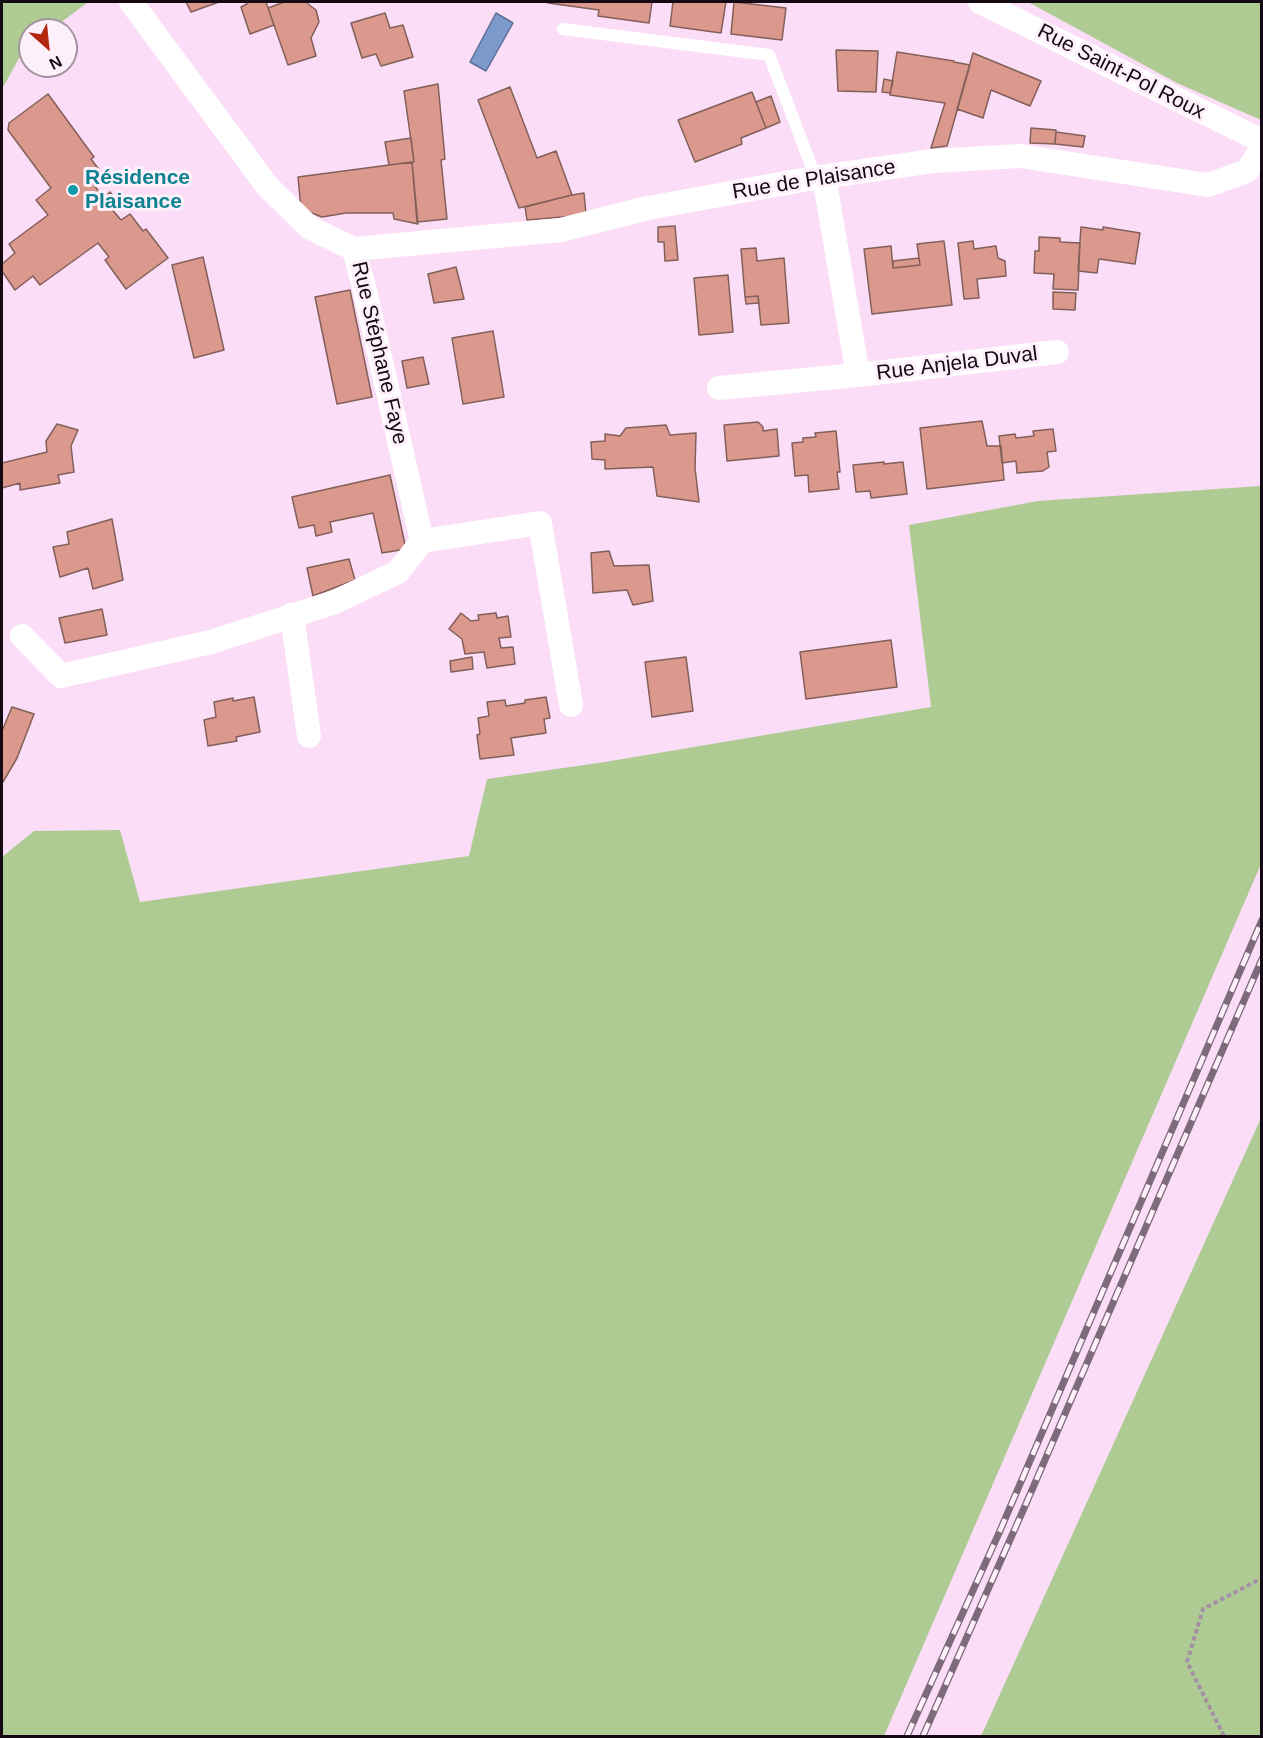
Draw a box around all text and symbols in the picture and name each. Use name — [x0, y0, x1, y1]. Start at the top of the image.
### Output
north arrow — [18, 18, 78, 78]
street label: Rue Saint-Pol Roux — [1033, 19, 1209, 125]
text: N — [46, 53, 65, 73]
street label: Rue de Plaisance — [731, 155, 897, 205]
place label: Résidence Plaisance — [85, 165, 190, 215]
marker: Résidence Plaisance — [66, 183, 80, 197]
street label: Rue Stéphane Faye — [346, 259, 412, 447]
street label: Rue Anjela Duval — [875, 342, 1039, 386]

